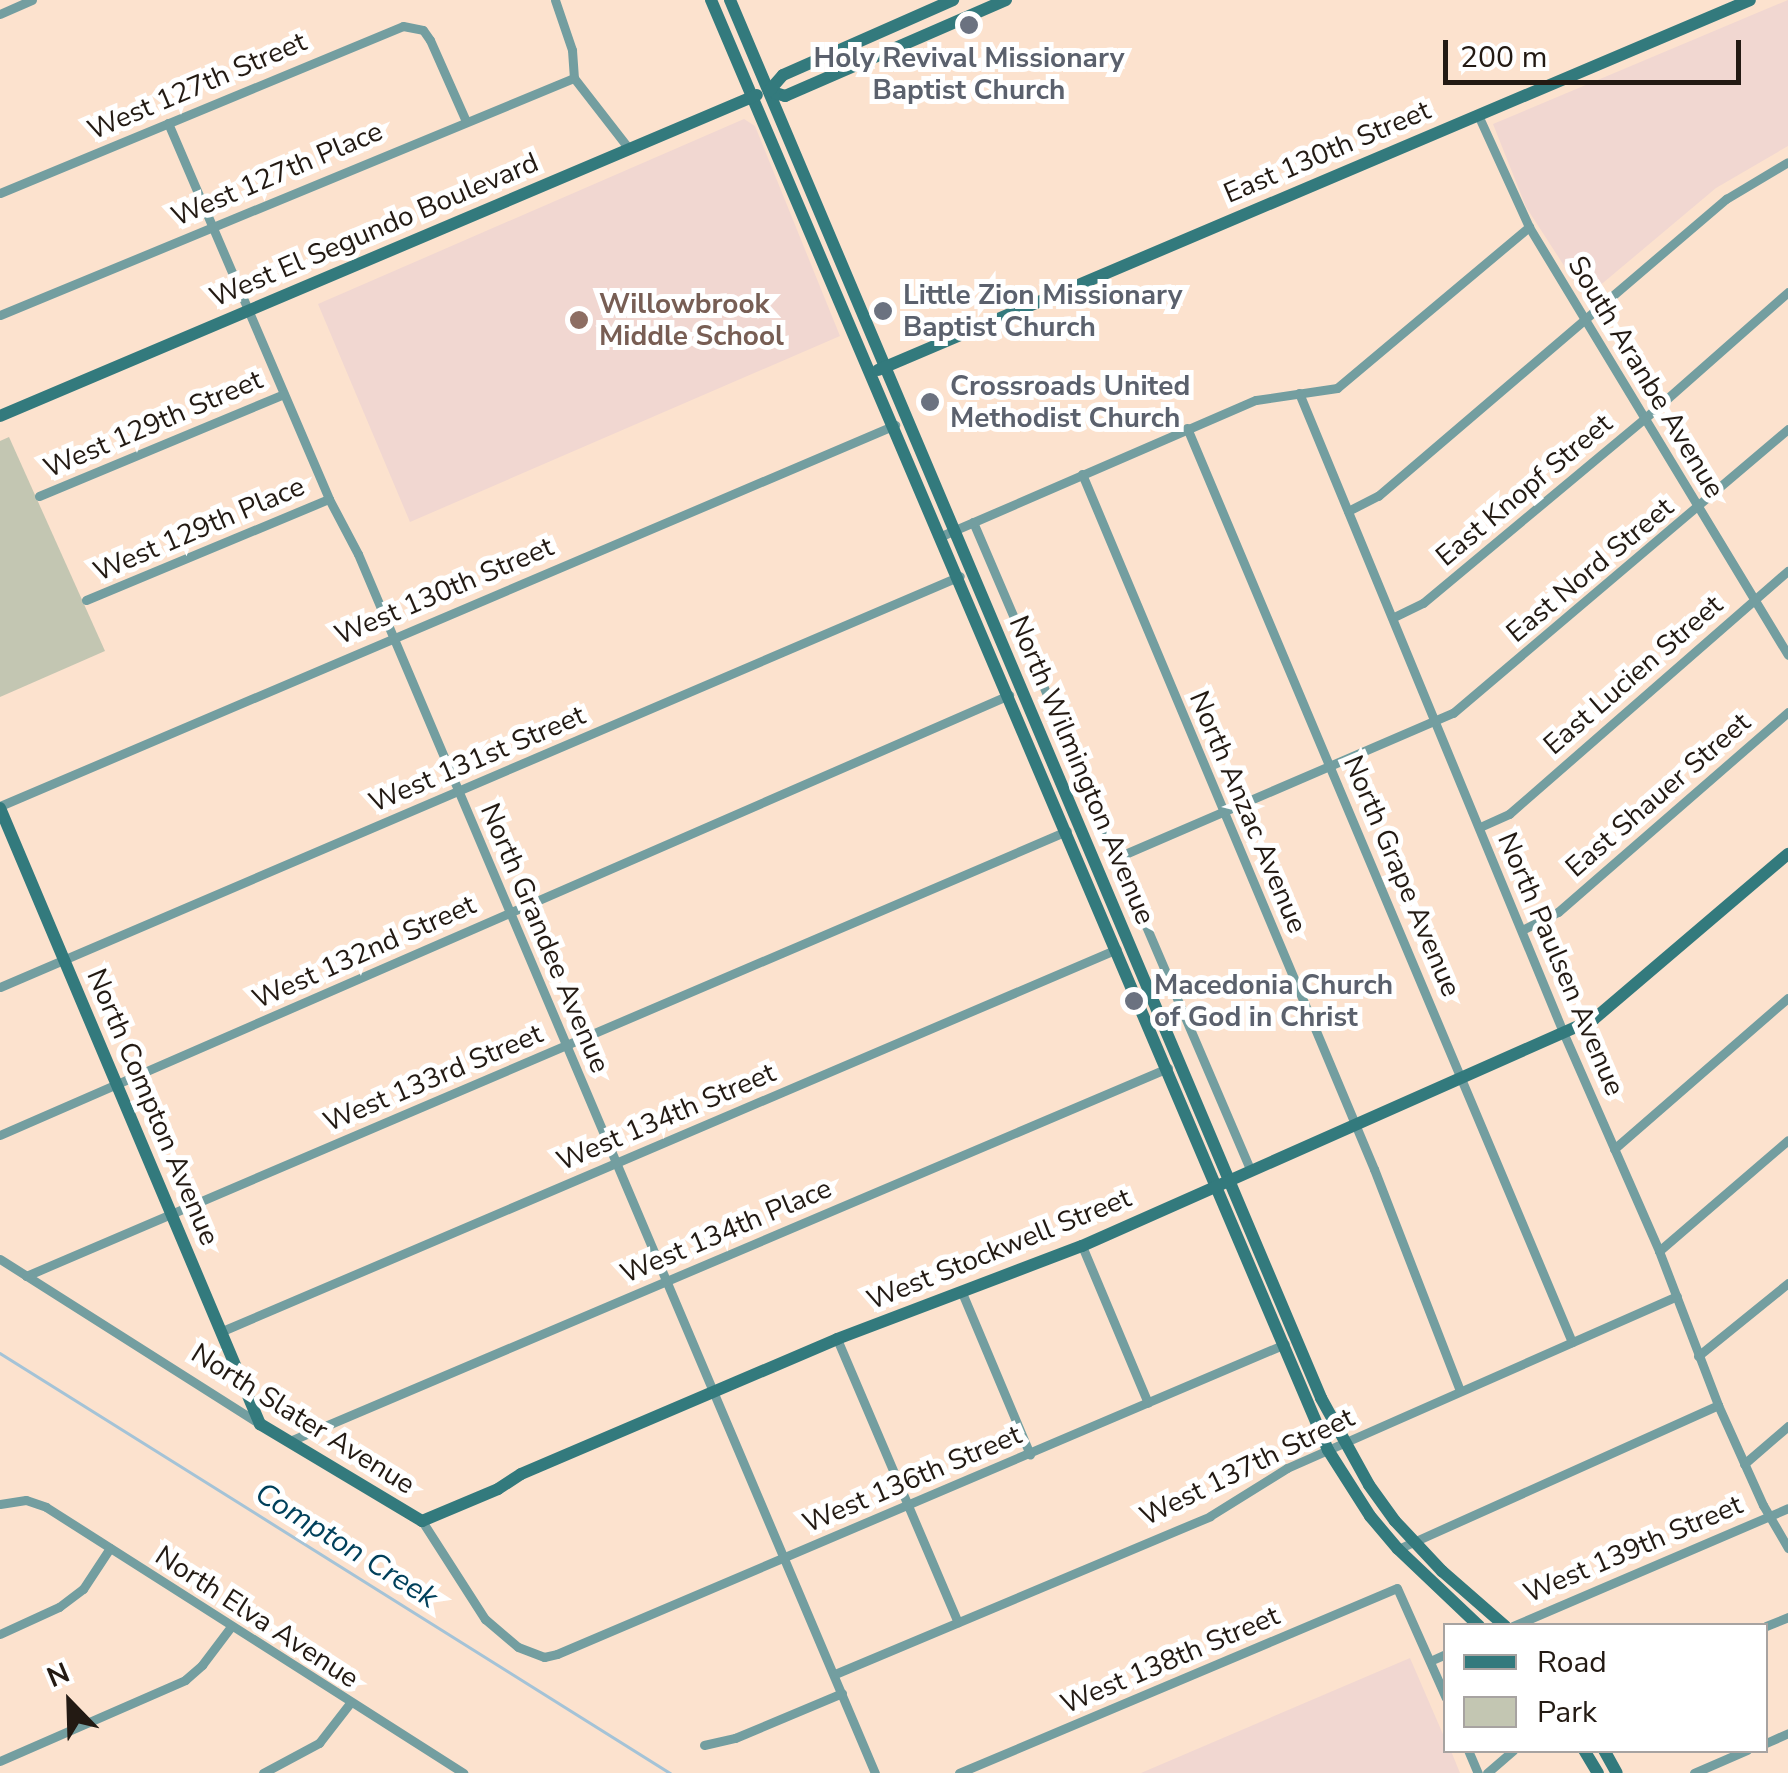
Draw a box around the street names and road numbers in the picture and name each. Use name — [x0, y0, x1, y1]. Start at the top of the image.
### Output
street label: West 127th Street — [83, 25, 311, 147]
street label: East 130th Street — [1219, 93, 1435, 211]
street label: West 127th Place — [166, 114, 388, 234]
street label: West El Segundo Boulevard — [205, 145, 543, 315]
street label: South Aranbe Avenue — [1560, 250, 1732, 504]
street label: West 129th Street — [39, 363, 267, 485]
street label: East Knopf Street — [1429, 407, 1619, 573]
street label: West 129th Place — [88, 469, 310, 589]
street label: East Nord Street — [1500, 490, 1680, 650]
street label: West 130th Street — [330, 530, 558, 652]
street label: East Lucien Street — [1537, 588, 1729, 762]
street label: North Wilmington Avenue — [1002, 611, 1162, 929]
street label: North Anzac Avenue — [1182, 686, 1314, 938]
street label: West 131st Street — [364, 698, 590, 820]
street label: East Shauer Street — [1559, 706, 1757, 884]
street label: North Grape Avenue — [1336, 750, 1468, 1002]
street label: North Grandee Avenue — [473, 798, 617, 1078]
street label: North Paulsen Avenue — [1490, 827, 1632, 1101]
street label: West 132nd Street — [247, 888, 481, 1016]
street label: North Compton Avenue — [79, 964, 227, 1250]
street label: West 133rd Street — [318, 1017, 548, 1139]
street label: West 134th Street — [552, 1056, 780, 1178]
street label: West 134th Place — [615, 1171, 837, 1291]
street label: West Stockwell Street — [862, 1181, 1136, 1317]
street label: North Slater Avenue — [185, 1337, 421, 1501]
street label: West 137th Street — [1134, 1401, 1360, 1533]
street label: West 136th Street — [798, 1418, 1026, 1540]
street label: West 139th Street — [1519, 1488, 1747, 1610]
street label: North Elva Avenue — [149, 1539, 365, 1695]
street label: West 138th Street — [1056, 1599, 1284, 1721]

